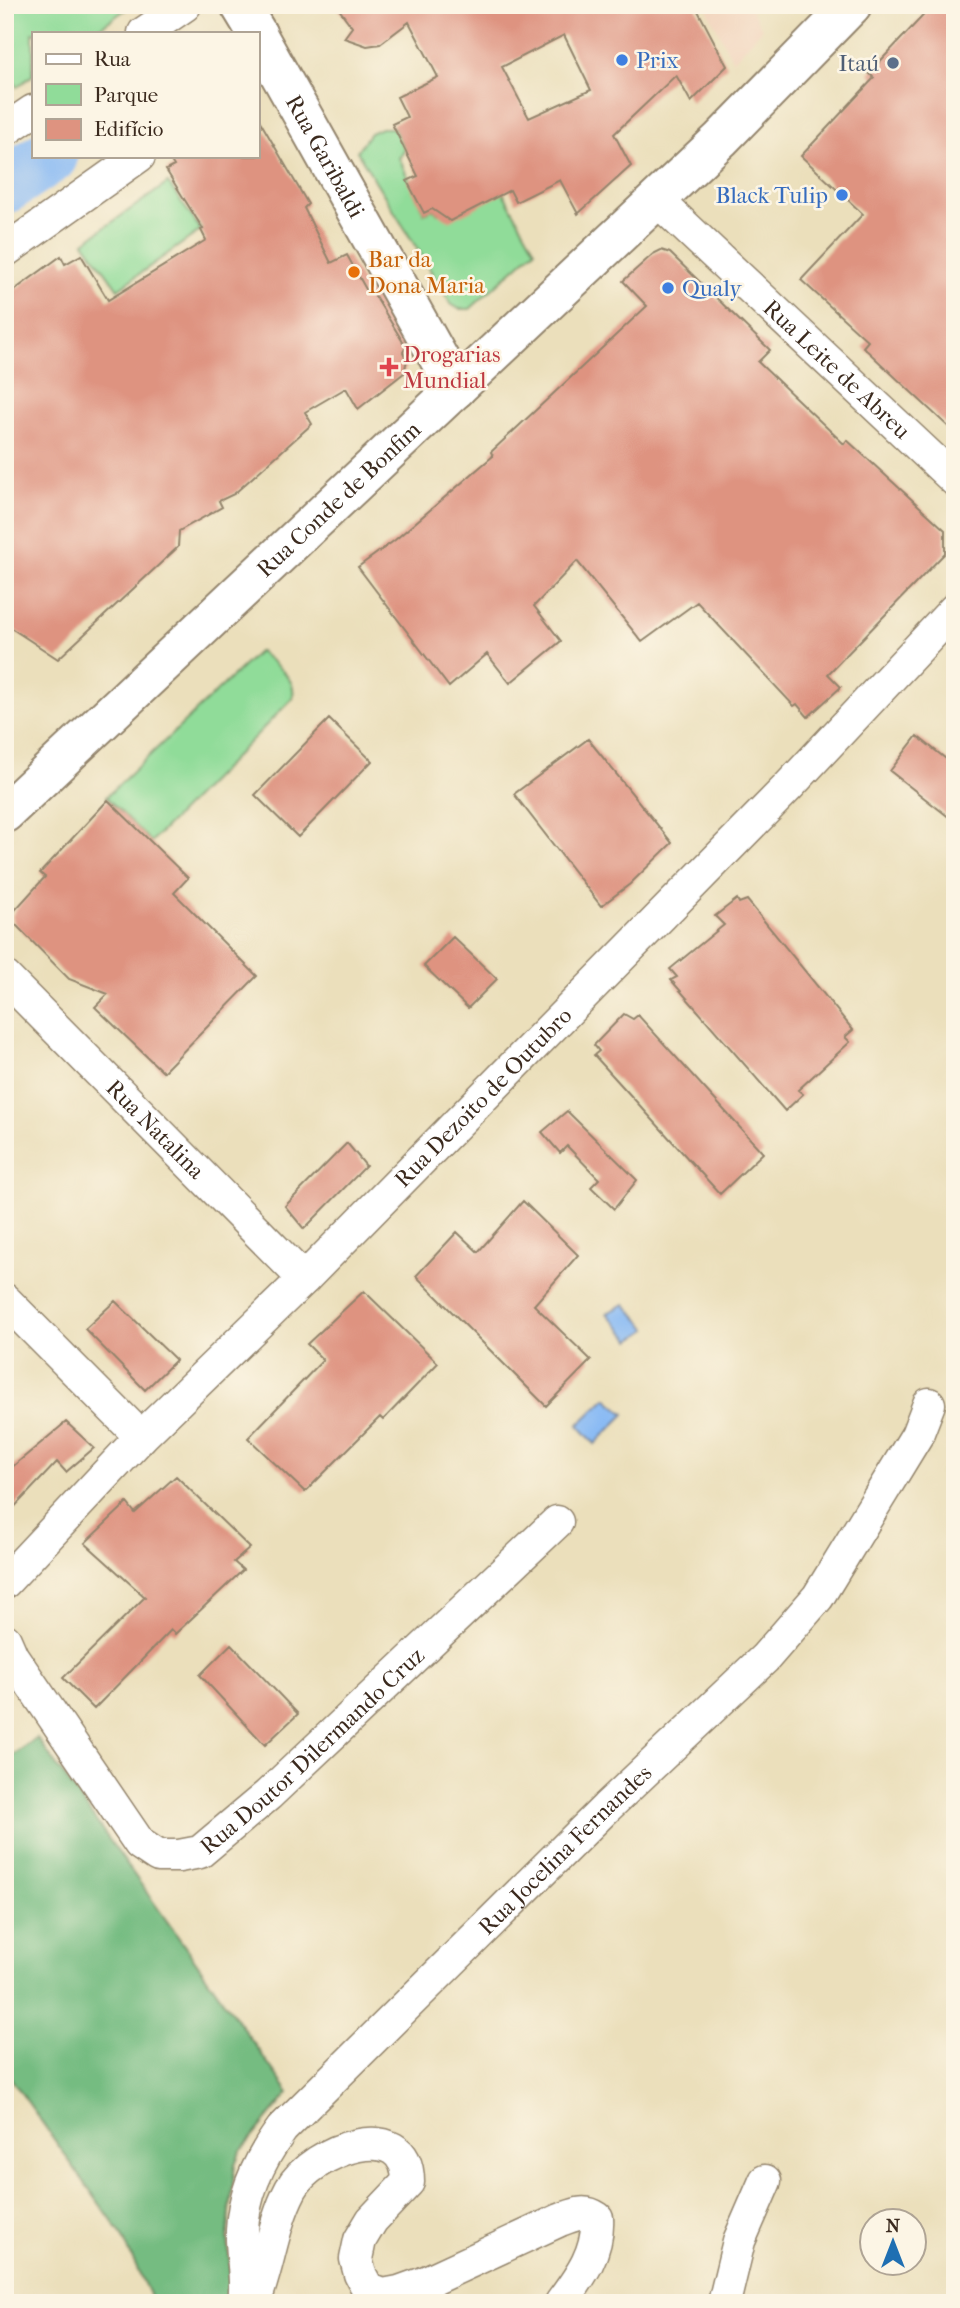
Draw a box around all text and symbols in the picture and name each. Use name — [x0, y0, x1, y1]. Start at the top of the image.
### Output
legend — [32, 32, 259, 158]
text: Rua — [94, 47, 131, 71]
place label: Prix — [636, 47, 678, 74]
place label: Itaú — [839, 50, 879, 77]
marker: Prix — [614, 52, 630, 68]
marker: Itaú — [885, 55, 901, 71]
text: Parque — [94, 83, 158, 107]
street label: Rua Garibaldi — [280, 90, 371, 222]
text: Edifício — [94, 117, 163, 141]
place label: Black Tulip — [716, 182, 828, 209]
marker: Black Tulip — [834, 187, 850, 203]
place label: Bar da Dona Maria — [368, 246, 485, 299]
marker: Bar da Dona Maria — [346, 264, 362, 280]
place label: Qualy — [682, 275, 742, 302]
marker: Qualy — [660, 280, 676, 296]
street label: Rua Leite de Abreu — [758, 294, 916, 444]
place label: Drogarias Mundial — [403, 341, 500, 394]
marker: Drogarias Mundial — [381, 359, 397, 375]
street label: Rua Conde de Bonfim — [251, 416, 426, 582]
street label: Rua Dezoito de Outubro — [389, 1002, 577, 1193]
street label: Rua Natalina — [101, 1074, 211, 1185]
street label: Rua Doutor Dilermando Cruz — [195, 1642, 429, 1860]
street label: Rua Jocelina Fernandes — [473, 1759, 657, 1940]
north arrow — [858, 2206, 928, 2276]
text: N — [886, 2215, 901, 2237]

